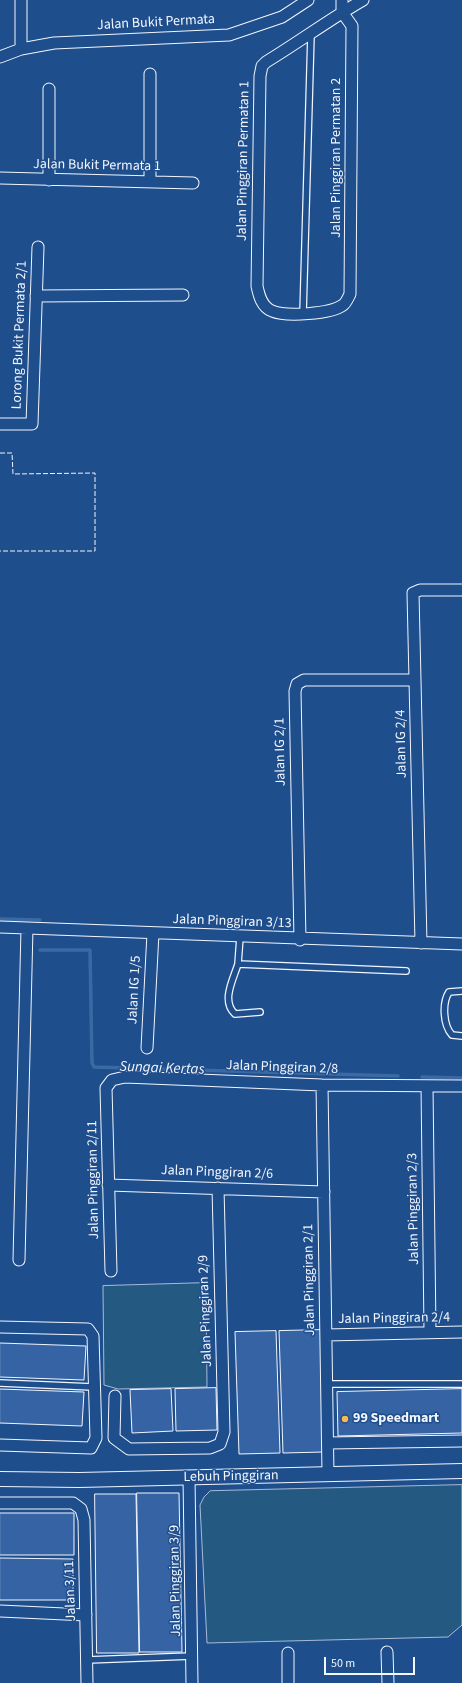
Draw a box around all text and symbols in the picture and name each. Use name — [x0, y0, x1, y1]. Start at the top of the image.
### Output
street label: Jalan Bukit Permata — [97, 12, 215, 34]
street label: Jalan Pinggiran Permatan 2 — [329, 78, 345, 238]
street label: Jalan Pinggiran Permatan 1 — [234, 81, 254, 241]
street label: Jalan Bukit Permata 1 — [33, 156, 161, 176]
street label: Lorong Bukit Permata 2/1 — [9, 260, 31, 410]
street label: Jalan IG 2/4 — [393, 709, 411, 779]
street label: Jalan IG 2/1 — [272, 717, 290, 787]
street label: Jalan Pinggiran 3/13 — [172, 912, 292, 932]
street label: Jalan IG 1/5 — [125, 955, 145, 1025]
street label: Jalan Pinggiran 2/8 — [226, 1058, 338, 1078]
water label: Sungai Kertas — [119, 1059, 205, 1079]
street label: Jalan Pinggiran 2/11 — [85, 1120, 103, 1240]
street label: Jalan Pinggiran 2/3 — [405, 1153, 423, 1265]
street label: Jalan Pinggiran 2/6 — [161, 1163, 273, 1183]
street label: Jalan Pinggiran 2/1 — [301, 1224, 319, 1336]
street label: Jalan Pinggiran 2/9 — [196, 1255, 216, 1367]
street label: Jalan Pinggiran 2/4 — [338, 1310, 450, 1328]
place label: 99 Speedmart — [353, 1411, 439, 1427]
marker: 99 Speedmart — [340, 1414, 350, 1424]
street label: Lebuh Pinggiran — [183, 1468, 279, 1486]
street label: Jalan Pinggiran 3/9 — [167, 1525, 185, 1637]
street label: Jalan 3/11 — [62, 1560, 80, 1622]
scale bar — [326, 1649, 417, 1675]
text: 50 m — [331, 1655, 355, 1672]

